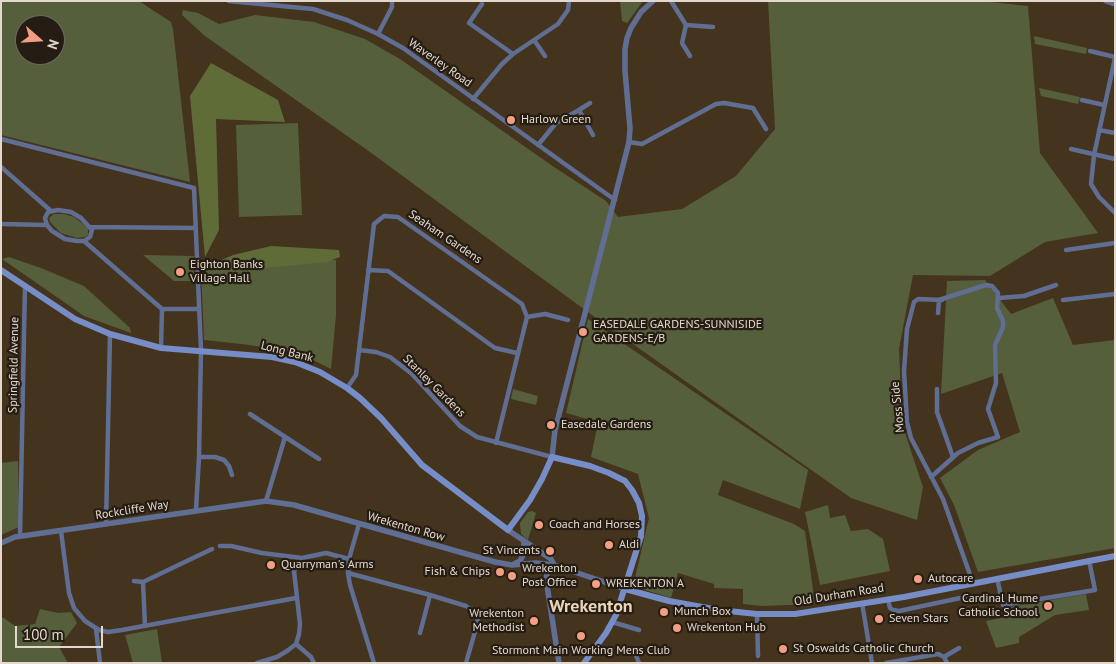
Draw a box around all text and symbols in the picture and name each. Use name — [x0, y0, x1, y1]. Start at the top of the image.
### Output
north arrow — [15, 15, 65, 65]
street label: Waverley Road — [405, 36, 475, 90]
text: N — [43, 37, 63, 52]
place label: Harlow Green — [521, 113, 591, 127]
marker: Harlow Green — [505, 114, 517, 126]
street label: Seaham Gardens — [406, 207, 484, 267]
place label: Eighton Banks Village Hall — [190, 258, 263, 286]
marker: Eighton Banks Village Hall — [174, 266, 186, 278]
street label: Springfield Avenue — [6, 317, 22, 413]
place label: EASEDALE GARDENS-SUNNISIDE GARDENS-E/B — [593, 318, 762, 346]
marker: EASEDALE GARDENS-SUNNISIDE GARDENS-E/B — [577, 326, 589, 338]
street label: Long Bank — [259, 339, 315, 365]
street label: Stanley Gardens — [400, 352, 468, 420]
street label: Moss Side — [888, 381, 908, 433]
place label: Easedale Gardens — [561, 418, 651, 432]
marker: Easedale Gardens — [545, 419, 557, 431]
street label: Rockcliffe Way — [94, 497, 170, 523]
street label: Wrekenton Row — [366, 509, 446, 545]
place label: Coach and Horses — [549, 518, 640, 532]
marker: Coach and Horses — [533, 519, 545, 531]
place label: Aldi — [619, 538, 639, 552]
marker: Aldi — [603, 539, 615, 551]
place label: St Vincents — [483, 544, 540, 558]
marker: St Vincents — [544, 545, 556, 557]
place label: Quarryman's Arms — [281, 558, 374, 572]
marker: Quarryman's Arms — [265, 559, 277, 571]
place label: Wrekenton Post Office — [522, 562, 577, 590]
place label: Fish & Chips — [425, 565, 490, 579]
marker: Fish & Chips — [494, 566, 506, 578]
marker: Wrekenton Post Office — [506, 570, 518, 582]
place label: Autocare — [928, 572, 973, 586]
marker: Autocare — [912, 573, 924, 585]
place label: WREKENTON A — [606, 577, 684, 591]
marker: WREKENTON A — [590, 578, 602, 590]
street label: Old Durham Road — [793, 581, 885, 609]
place label: Cardinal Hume Catholic School — [958, 592, 1038, 620]
district label: Wrekenton — [549, 596, 633, 618]
marker: Cardinal Hume Catholic School — [1042, 600, 1054, 612]
place label: Munch Box — [674, 605, 731, 619]
marker: Munch Box — [658, 606, 670, 618]
place label: Wrekenton Methodist — [469, 607, 524, 635]
place label: Seven Stars — [889, 612, 948, 626]
marker: Seven Stars — [873, 613, 885, 625]
marker: Wrekenton Methodist — [528, 615, 540, 627]
scale bar — [18, 616, 105, 648]
place label: Wrekenton Hub — [687, 621, 766, 635]
marker: Wrekenton Hub — [671, 622, 683, 634]
text: 100 m — [23, 625, 64, 644]
marker: Stormont Main Working Mens Club — [575, 630, 587, 642]
place label: St Oswalds Catholic Church — [793, 642, 934, 656]
marker: St Oswalds Catholic Church — [777, 643, 789, 655]
place label: Stormont Main Working Mens Club — [492, 644, 670, 658]

